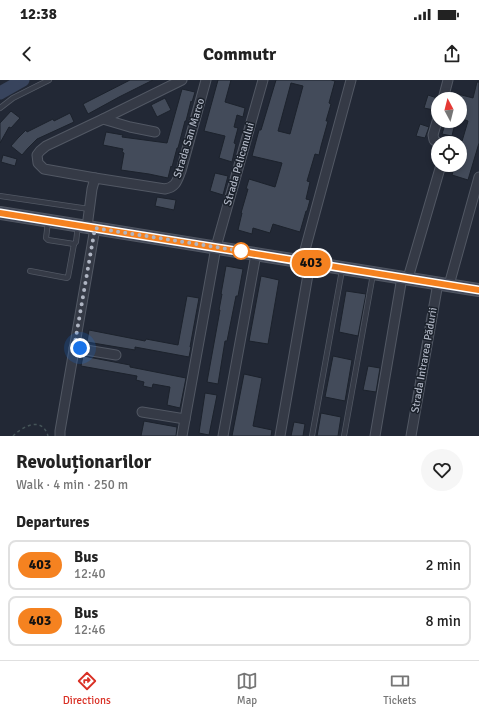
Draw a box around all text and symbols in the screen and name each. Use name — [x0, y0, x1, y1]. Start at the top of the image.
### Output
text: 12:38 — [20, 5, 57, 23]
icon: back — [16, 43, 38, 65]
text: Commutr — [203, 43, 276, 65]
icon: share — [441, 43, 463, 65]
north arrow — [431, 92, 467, 128]
map controls — [431, 92, 467, 172]
street label: Strada San Marco — [171, 96, 207, 179]
street label: Strada Pelicanului — [221, 121, 257, 207]
button: locate — [431, 136, 467, 172]
unlabelled marker — [232, 242, 250, 260]
line badge: 403 — [288, 250, 334, 276]
text: 403 — [300, 254, 322, 271]
street label: Strada Intrarea Pădurii — [408, 306, 440, 414]
your location — [70, 338, 90, 358]
button: heart — [421, 449, 463, 491]
text: Revoluționarilor — [16, 450, 151, 474]
text: Walk · 4 min · 250 m — [16, 477, 128, 493]
text: Departures — [16, 513, 89, 531]
text: Bus — [74, 548, 98, 566]
text: 403 — [29, 556, 51, 573]
text: 2 min — [425, 556, 461, 574]
text: 12:40 — [74, 566, 106, 582]
text: Bus — [74, 604, 98, 622]
text: 403 — [29, 612, 51, 629]
text: 8 min — [425, 612, 461, 630]
text: 12:46 — [74, 622, 106, 638]
tab: Directions — [63, 670, 111, 707]
tab: Map — [236, 670, 258, 707]
tab: Tickets — [383, 670, 416, 707]

